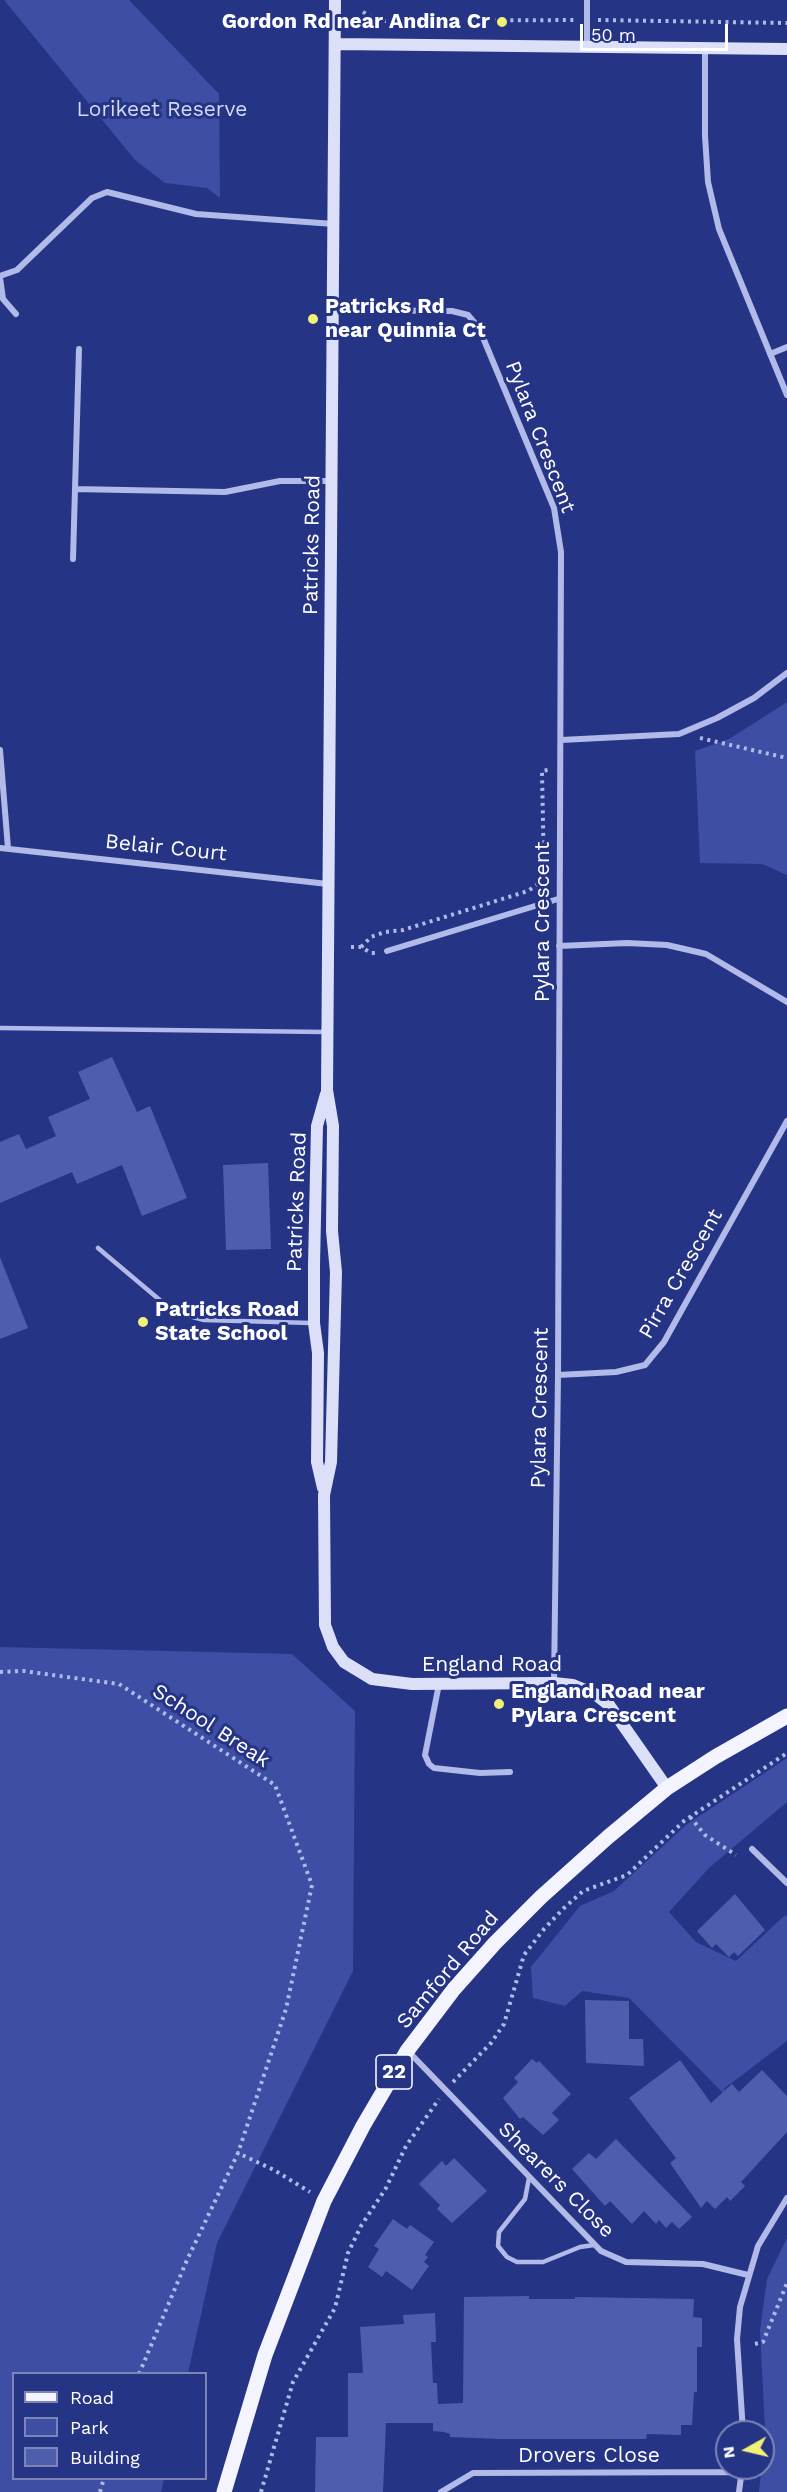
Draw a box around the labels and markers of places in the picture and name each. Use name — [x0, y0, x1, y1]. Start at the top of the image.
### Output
place label: Gordon Rd near Andina Cr — [222, 9, 490, 35]
marker: Gordon Rd near Andina Cr — [495, 15, 509, 29]
place label: Patricks Rd near Quinnia Ct — [325, 294, 486, 344]
marker: Patricks Rd near Quinnia Ct — [306, 312, 320, 326]
place label: Patricks Road State School — [155, 1297, 299, 1347]
marker: Patricks Road State School — [136, 1315, 150, 1329]
place label: England Road near Pylara Crescent — [511, 1679, 705, 1729]
marker: England Road near Pylara Crescent — [492, 1697, 506, 1711]

